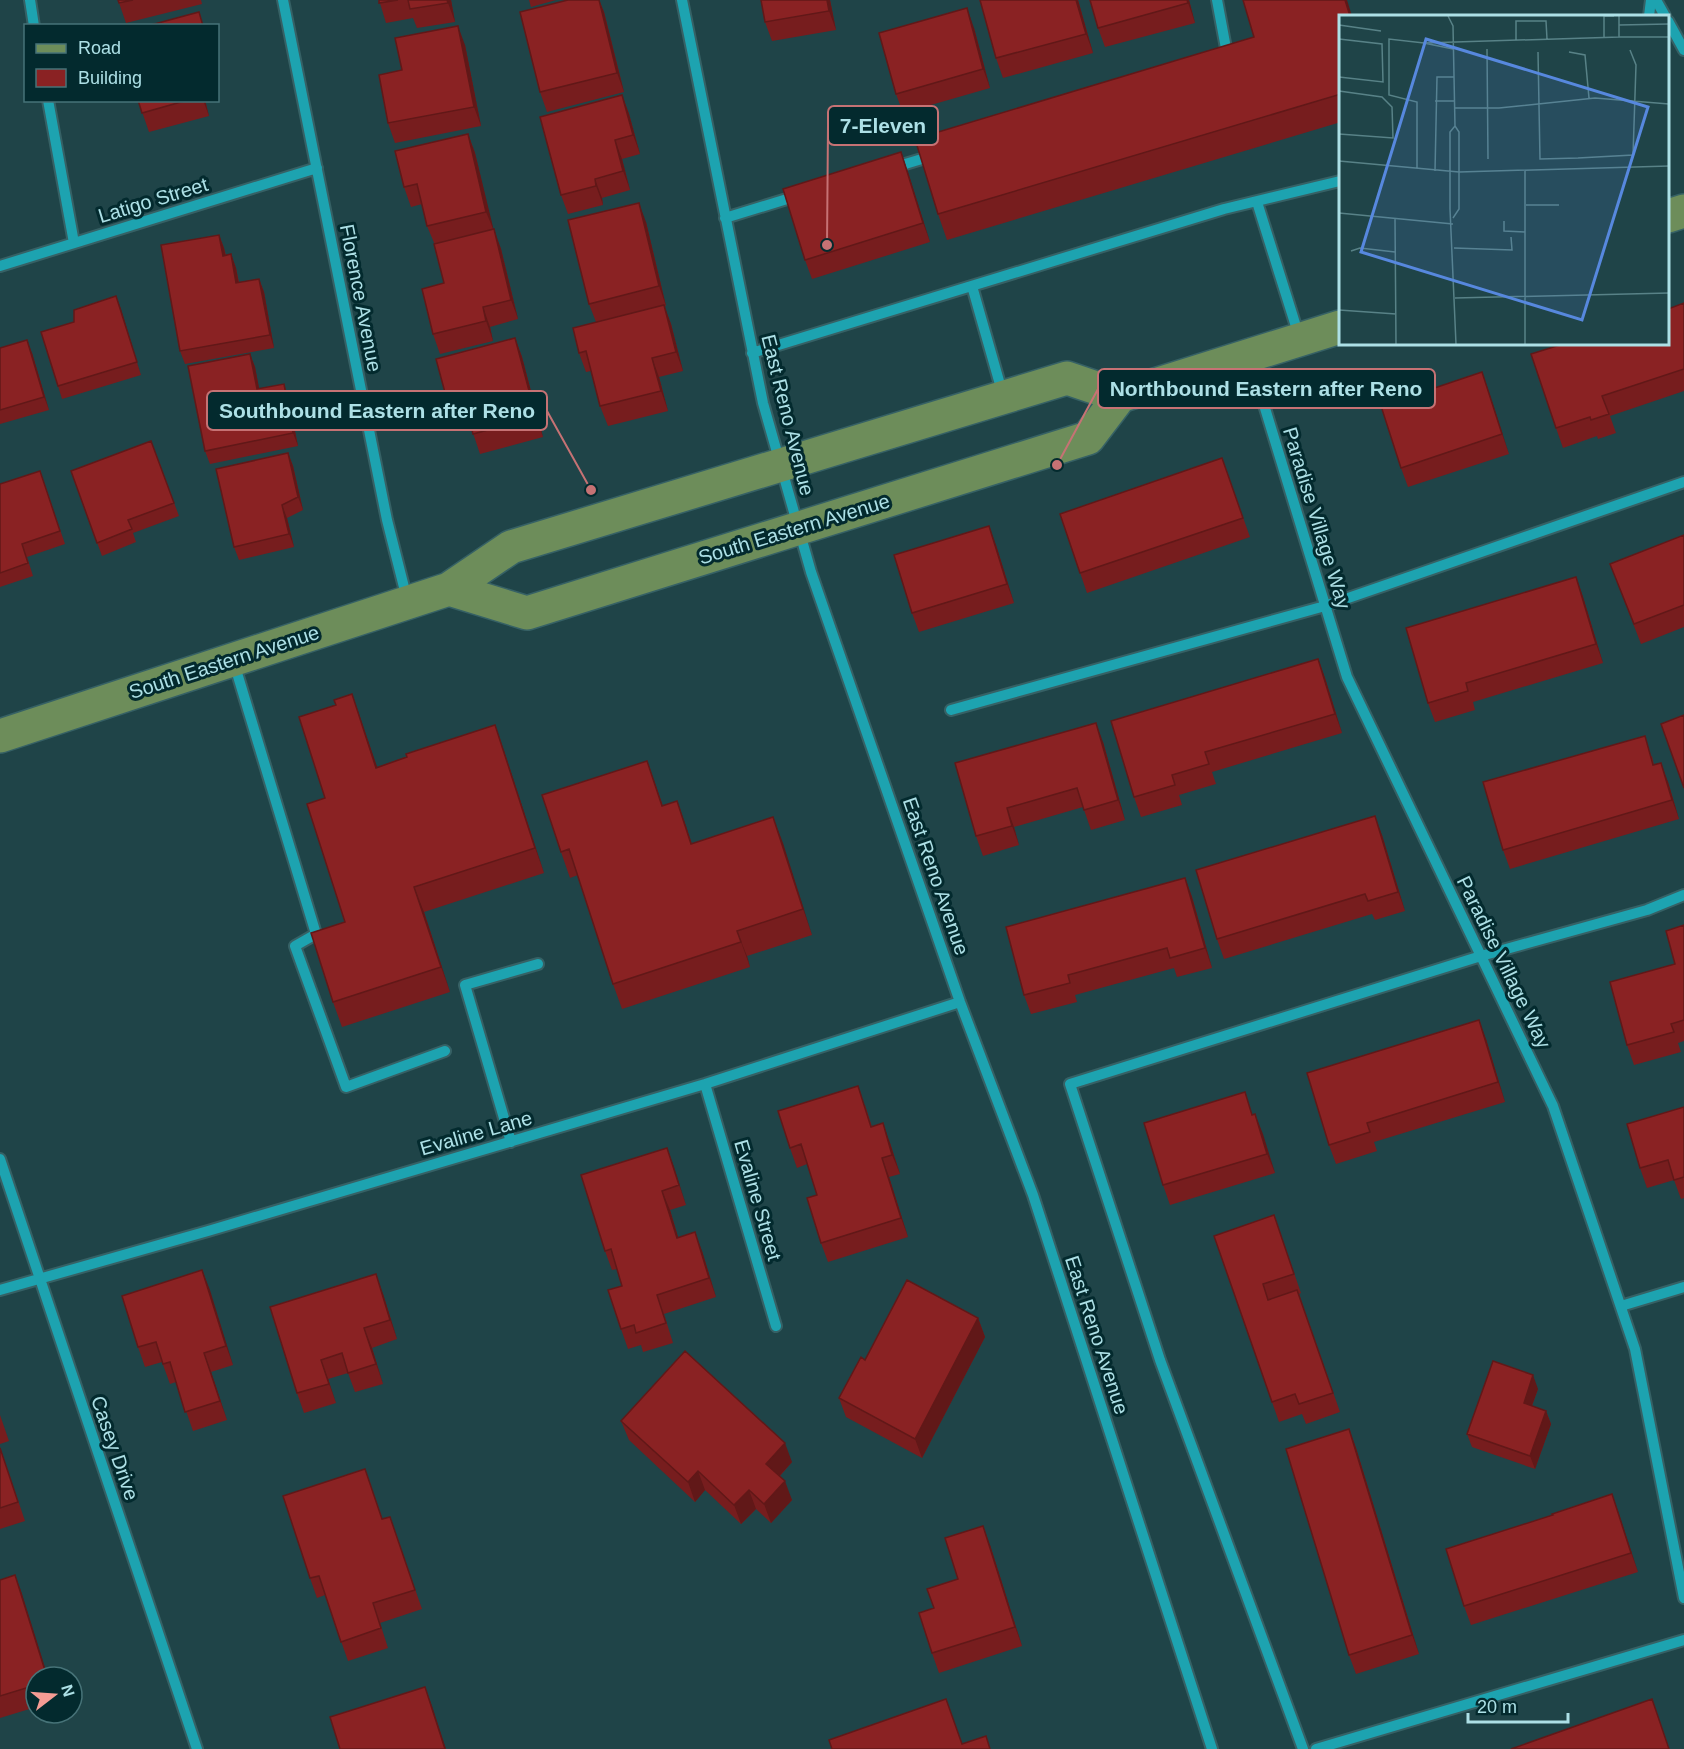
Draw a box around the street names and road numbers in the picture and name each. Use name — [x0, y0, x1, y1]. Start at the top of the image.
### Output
street label: Latigo Street — [96, 173, 211, 227]
street label: Florence Avenue — [336, 222, 386, 374]
street label: East Reno Avenue — [757, 332, 819, 498]
street label: Paradise Village Way — [1279, 424, 1355, 612]
street label: South Eastern Avenue — [696, 489, 892, 569]
street label: South Eastern Avenue — [126, 621, 322, 703]
street label: East Reno Avenue — [899, 794, 973, 958]
street label: Paradise Village Way — [1453, 872, 1555, 1052]
street label: Evaline Lane — [417, 1106, 535, 1160]
street label: Evaline Street — [730, 1137, 786, 1263]
street label: East Reno Avenue — [1061, 1253, 1133, 1417]
street label: Casey Drive — [87, 1393, 143, 1503]

